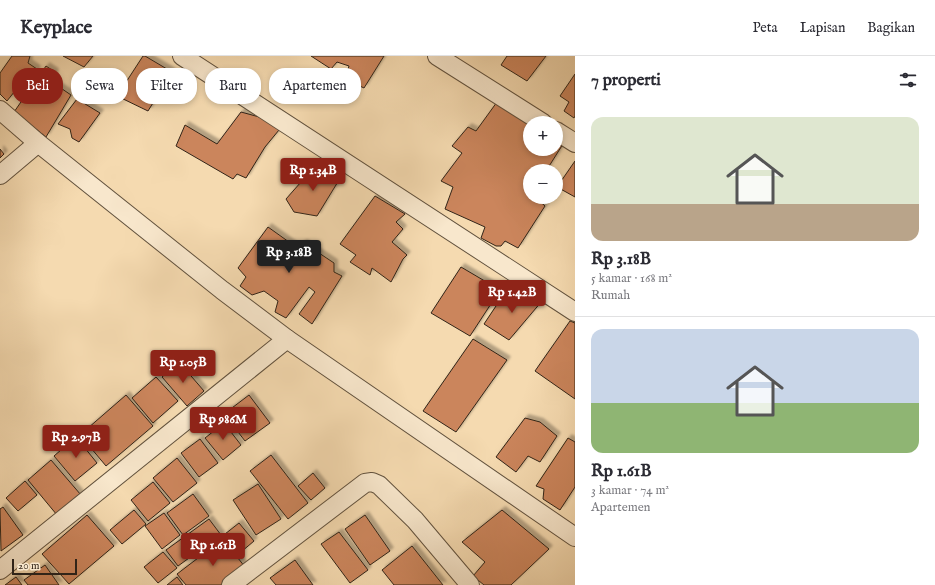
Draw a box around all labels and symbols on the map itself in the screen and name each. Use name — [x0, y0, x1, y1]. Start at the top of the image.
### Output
pin: Rp 1.34B — [272, 158, 354, 192]
pin: Rp 3.18B — [248, 240, 330, 274]
pin: Rp 1.42B — [471, 280, 553, 314]
pin: Rp 1.05B — [142, 350, 224, 384]
pin: Rp 986M — [186, 407, 260, 441]
pin: Rp 2.97B — [35, 425, 117, 459]
pin: Rp 1.61B — [172, 533, 254, 567]
scale bar — [12, 557, 77, 576]

